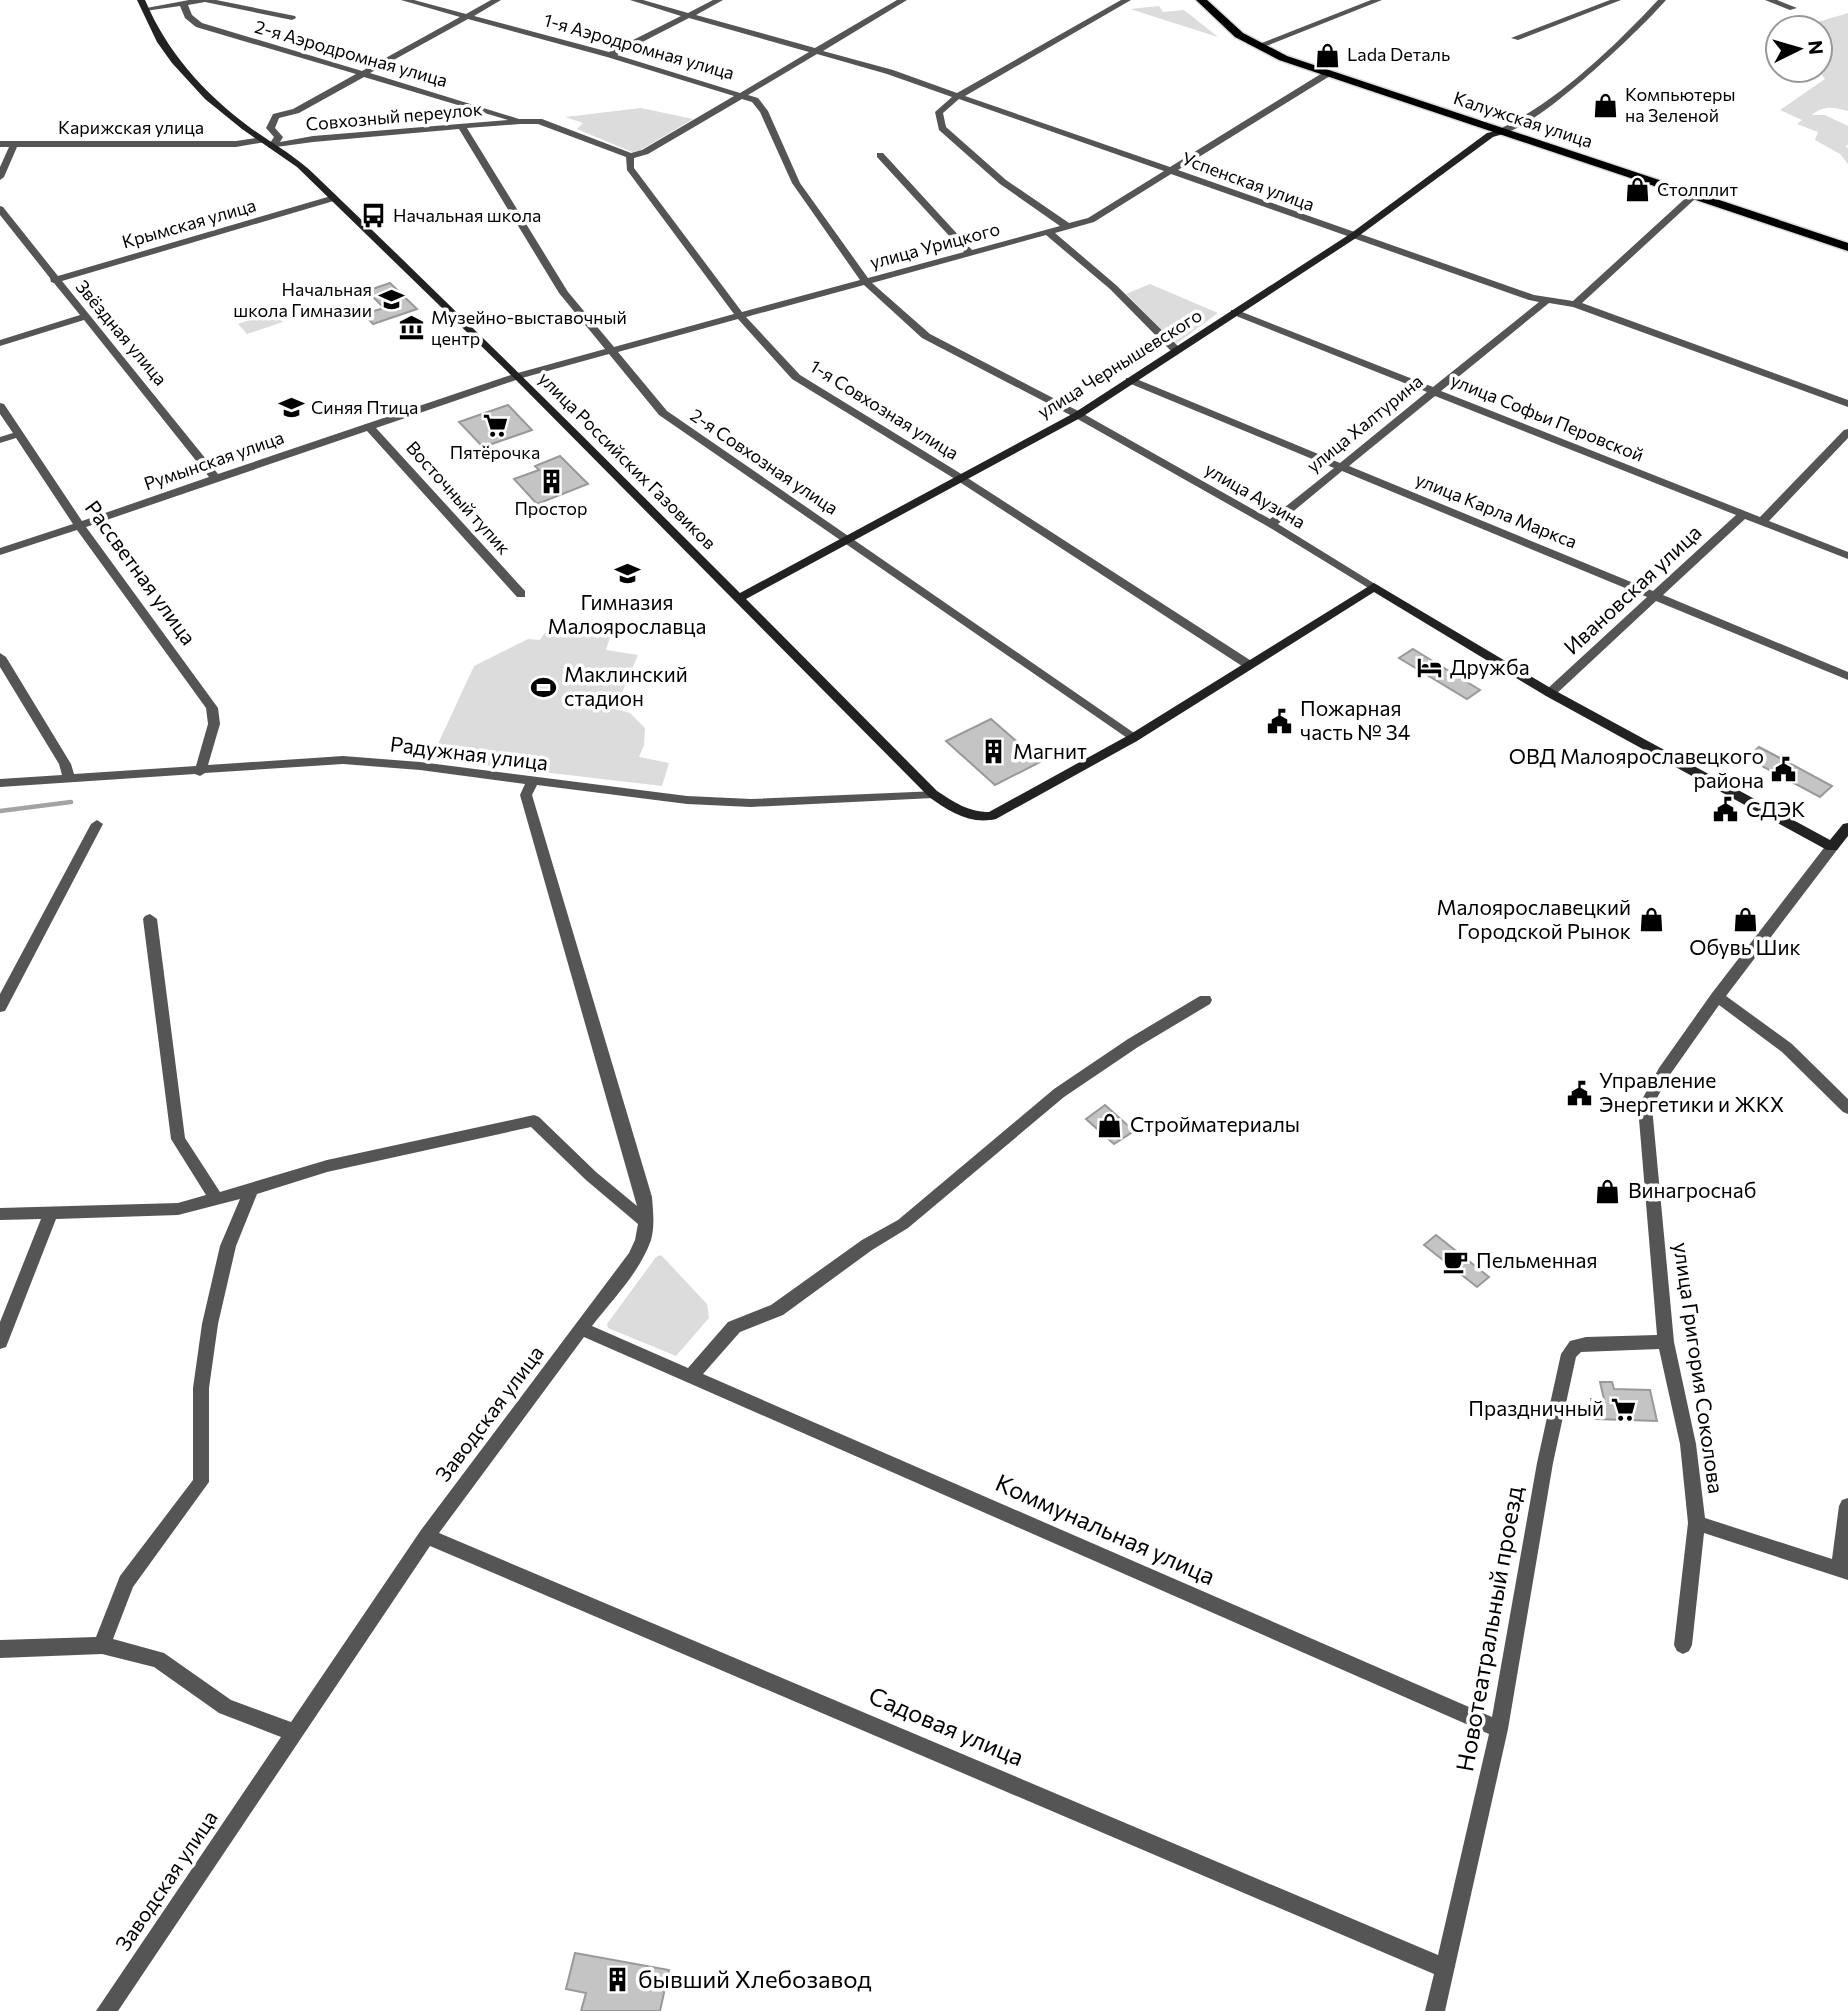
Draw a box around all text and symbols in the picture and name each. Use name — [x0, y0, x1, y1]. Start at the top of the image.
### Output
street label: 1-я Аэродромная улица — [542, 8, 737, 84]
north arrow — [1764, 14, 1834, 84]
street label: 2-я Аэродромная улица — [252, 15, 450, 91]
text: N — [1804, 39, 1829, 56]
shop icon: Lada Dеталь — [1313, 41, 1341, 69]
place label: Lada Dеталь — [1347, 43, 1450, 65]
place label: Компьютеры на Зеленой — [1625, 83, 1735, 126]
street label: Калужская улица — [1451, 86, 1596, 152]
shop icon: Компьютеры на Зеленой — [1591, 91, 1619, 119]
street label: Совхозный переулок — [305, 97, 484, 135]
street label: Карижская улица — [58, 116, 204, 138]
street label: Успенская улица — [1179, 147, 1318, 215]
shop icon: Столплит — [1623, 176, 1651, 204]
place label: Столплит — [1657, 178, 1738, 200]
street label: Крымская улица — [119, 193, 258, 253]
bus stop icon: Начальная школа — [359, 202, 387, 230]
place label: Начальная школа — [393, 204, 541, 226]
street label: улица Урицкого — [867, 217, 1002, 273]
street label: Звёздная улица — [71, 275, 172, 389]
place label: Начальная школа Гимназии — [233, 278, 372, 321]
school or university icon: Начальная школа Гимназии — [378, 286, 406, 314]
street label: улица Чернышевского — [1033, 304, 1206, 423]
place label: Музейно-выставочный центр — [431, 306, 627, 349]
museum icon: Музейно-выставочный центр — [397, 314, 425, 342]
street label: 1-я Совхозная улица — [806, 354, 963, 464]
street label: улица Российских Газовиков — [535, 367, 721, 553]
street label: улица Софьи Перовской — [1448, 368, 1647, 466]
street label: улица Халтурина — [1302, 370, 1427, 477]
school or university icon: Синяя Птица — [277, 394, 305, 422]
place label: Синяя Птица — [311, 396, 418, 418]
street label: 2-я Совхозная улица — [687, 404, 843, 519]
supermarket icon: Пятёрочка — [481, 412, 509, 440]
street label: Румынская улица — [141, 426, 287, 494]
street label: Восточный тупик — [402, 436, 516, 559]
place label: Пятёрочка — [450, 441, 540, 463]
street label: улица Аузина — [1201, 458, 1310, 533]
building icon: Простор — [537, 468, 565, 496]
street label: улица Карла Маркса — [1412, 468, 1580, 553]
street label: Рассветная улица — [80, 495, 202, 649]
place label: Простор — [514, 497, 588, 519]
street label: Ивановская улица — [1558, 519, 1706, 659]
school or university icon: Гимназия Малоярославца — [613, 560, 641, 588]
place label: Гимназия Малоярославца — [548, 589, 706, 638]
hotel icon: Дружба — [1416, 654, 1444, 682]
place label: Дружба — [1450, 654, 1530, 679]
place label: Маклинский стадион — [564, 661, 688, 710]
sports icon: Маклинский стадион — [530, 673, 558, 701]
place label: Пожарная часть № 34 — [1300, 695, 1411, 744]
public building icon: Пожарная часть № 34 — [1266, 707, 1294, 735]
street label: Радужная улица — [389, 730, 550, 775]
building icon: Магнит — [979, 738, 1007, 766]
place label: Магнит — [1013, 738, 1087, 763]
place label: ОВД Малоярославецкого района — [1509, 743, 1764, 792]
public building icon: ОВД Малоярославецкого района — [1770, 755, 1798, 783]
public building icon: СДЭК — [1712, 796, 1740, 824]
place label: СДЭК — [1746, 796, 1805, 821]
place label: Малоярославецкий Городской Рынок — [1437, 894, 1631, 943]
shop icon: Обувь Шик — [1731, 905, 1759, 933]
shop icon: Малоярославецкий Городской Рынок — [1637, 906, 1665, 934]
place label: Обувь Шик — [1689, 934, 1801, 959]
place label: Управление Энергетики и ЖКХ — [1599, 1067, 1784, 1116]
public building icon: Управление Энергетики и ЖКХ — [1565, 1079, 1593, 1107]
shop icon: Стройматериалы — [1096, 1111, 1124, 1139]
place label: Стройматериалы — [1130, 1111, 1300, 1136]
shop icon: Винагроснаб — [1594, 1177, 1622, 1205]
place label: Винагроснаб — [1628, 1177, 1756, 1202]
street label: улица Григория Соколова — [1669, 1240, 1730, 1495]
cafe icon: Пельменная — [1442, 1247, 1470, 1275]
place label: Пельменная — [1476, 1247, 1597, 1272]
street label: Заводская улица — [430, 1340, 548, 1486]
place label: Праздничный — [1468, 1395, 1604, 1420]
supermarket icon: Праздничный — [1610, 1395, 1638, 1423]
street label: Коммунальная улица — [991, 1467, 1220, 1590]
street label: Новотеатральный проезд — [1449, 1484, 1528, 1774]
street label: Садовая улица — [865, 1680, 1028, 1771]
street label: Заводская улица — [110, 1805, 222, 1955]
place label: бывший Хлебозавод — [638, 1964, 871, 1993]
building icon: бывший Хлебозавод — [604, 1966, 632, 1994]

